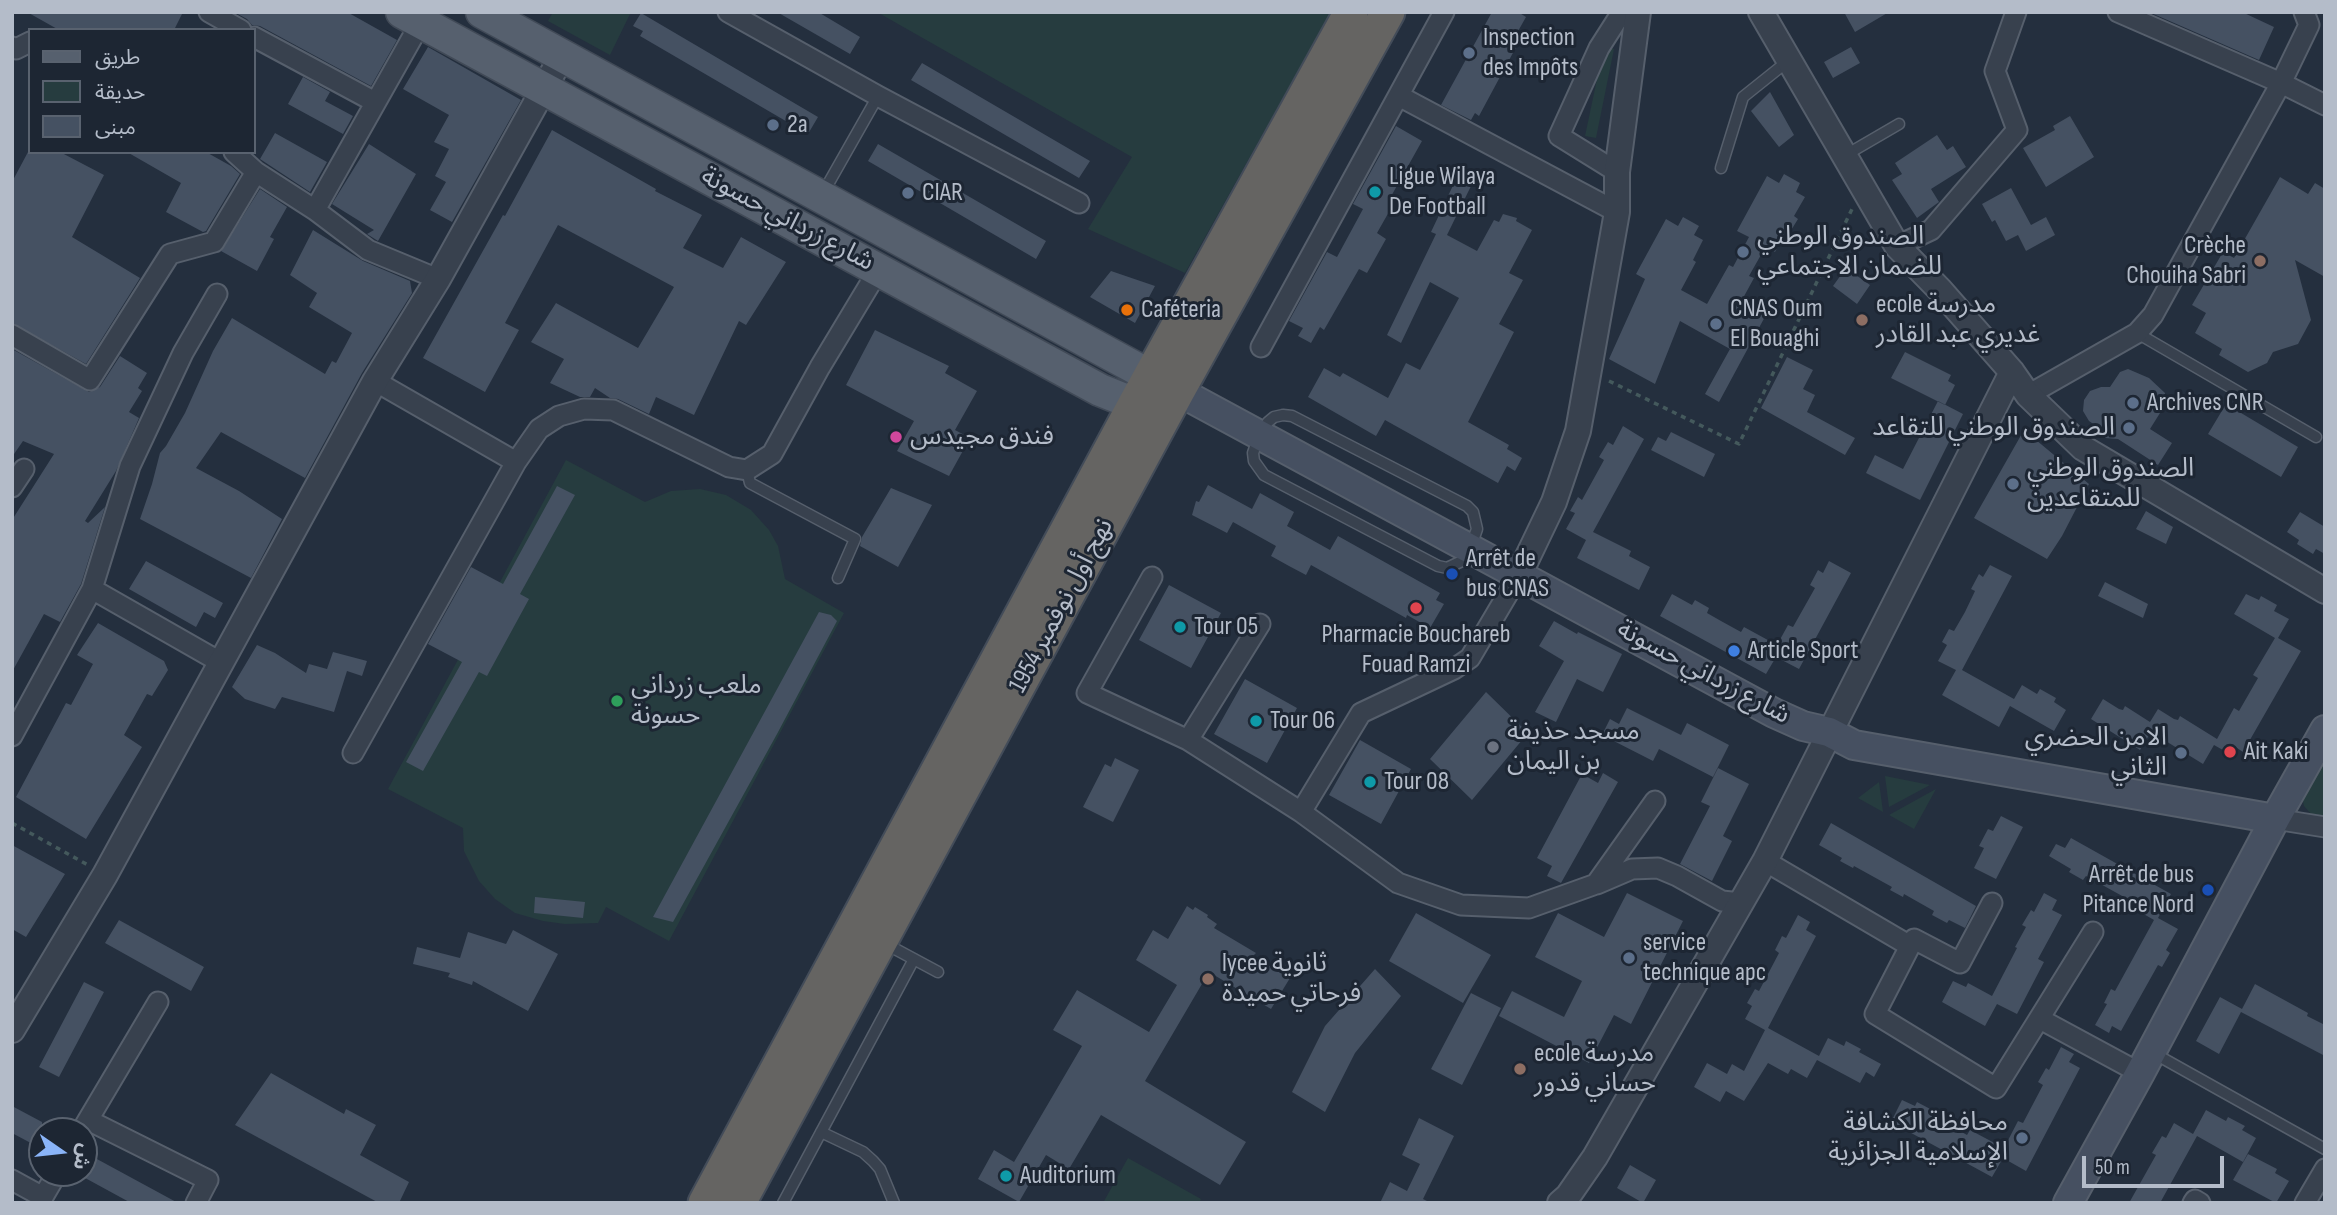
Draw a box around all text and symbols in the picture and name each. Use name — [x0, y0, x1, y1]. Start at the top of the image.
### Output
place label: Inspection des Impôts — [1483, 22, 1578, 84]
legend — [28, 28, 256, 154]
text: طريق — [95, 45, 140, 70]
marker: Inspection des Impôts — [1461, 45, 1477, 61]
text: حديقة — [95, 80, 145, 105]
place label: 2a — [787, 109, 808, 141]
text: مبنى — [95, 115, 136, 140]
marker: 2a — [765, 117, 781, 133]
street label: شارع زرداني حسونة — [695, 161, 879, 279]
place label: Ligue Wilaya De Football — [1389, 161, 1495, 222]
place label: CIAR — [922, 177, 963, 209]
marker: Ligue Wilaya De Football — [1367, 184, 1383, 200]
marker: CIAR — [900, 185, 916, 201]
place label: الصندوق الوطني للضمان الاجتماعي — [1757, 221, 1942, 282]
place label: Crèche Chouiha Sabri — [2126, 230, 2246, 292]
marker: الصندوق الوطني للضمان الاجتماعي — [1735, 244, 1751, 260]
marker: Crèche Chouiha Sabri — [2252, 253, 2268, 269]
place label: ecole مدرسة غديري عبد القادر — [1876, 289, 2040, 350]
place label: CNAS Oum El Bouaghi — [1730, 293, 1823, 354]
place label: Caféteria — [1141, 294, 1221, 326]
marker: Caféteria — [1119, 302, 1135, 318]
marker: ecole مدرسة غديري عبد القادر — [1854, 312, 1870, 328]
marker: CNAS Oum El Bouaghi — [1708, 316, 1724, 332]
place label: Archives CNR — [2147, 387, 2264, 419]
marker: Archives CNR — [2125, 395, 2141, 411]
place label: الصندوق الوطني للتقاعد — [1872, 412, 2115, 444]
marker: الصندوق الوطني للتقاعد — [2121, 420, 2137, 436]
place label: فندق مجيدس — [910, 421, 1054, 453]
marker: فندق مجيدس — [888, 429, 904, 445]
place label: الصندوق الوطني للمتقاعدين — [2027, 453, 2194, 514]
marker: الصندوق الوطني للمتقاعدين — [2005, 476, 2021, 492]
street label: نهج أول نوفمبر 1954 — [1003, 514, 1121, 698]
place label: Arrêt de bus CNAS — [1466, 543, 1549, 604]
marker: Arrêt de bus CNAS — [1444, 566, 1460, 582]
marker: Pharmacie Bouchareb Fouad Ramzi — [1408, 600, 1424, 616]
place label: Tour 05 — [1194, 611, 1258, 643]
street label: شارع زرداني حسونة — [1611, 614, 1795, 732]
marker: Tour 05 — [1172, 619, 1188, 635]
place label: Pharmacie Bouchareb Fouad Ramzi — [1321, 619, 1511, 680]
place label: Article Sport — [1748, 635, 1858, 667]
marker: Article Sport — [1726, 643, 1742, 659]
place label: ملعب زرداني حسونة — [631, 670, 762, 732]
marker: ملعب زرداني حسونة — [609, 693, 625, 709]
place label: Tour 06 — [1270, 705, 1335, 737]
marker: Tour 06 — [1248, 713, 1264, 729]
place label: مسجد حذيفة بن اليمان — [1507, 716, 1640, 778]
place label: الامن الحضري الثاني — [2025, 722, 2167, 784]
place label: Ait Kaki — [2244, 736, 2308, 768]
marker: مسجد حذيفة بن اليمان — [1485, 739, 1501, 755]
marker: Ait Kaki — [2222, 744, 2238, 760]
marker: الامن الحضري الثاني — [2173, 745, 2189, 761]
place label: Tour 08 — [1384, 766, 1449, 798]
marker: Tour 08 — [1362, 774, 1378, 790]
place label: Arrêt de bus Pitance Nord — [2082, 859, 2194, 920]
marker: Arrêt de bus Pitance Nord — [2200, 882, 2216, 898]
place label: service technique apc — [1643, 927, 1766, 988]
place label: lycee ثانوية فرحاتي حميدة — [1222, 948, 1361, 1010]
marker: service technique apc — [1621, 950, 1637, 966]
marker: lycee ثانوية فرحاتي حميدة — [1200, 971, 1216, 987]
place label: ecole مدرسة حساني قدور — [1534, 1038, 1656, 1100]
marker: ecole مدرسة حساني قدور — [1512, 1061, 1528, 1077]
place label: محافظة الكشافة الإسلامية الجزائرية — [1828, 1107, 2008, 1168]
north arrow — [28, 1117, 98, 1187]
marker: محافظة الكشافة الإسلامية الجزائرية — [2014, 1130, 2030, 1146]
text: ش — [68, 1141, 96, 1172]
scale bar — [2085, 1142, 2227, 1186]
text: 50 m — [2095, 1155, 2130, 1180]
place label: Auditorium — [1020, 1160, 1116, 1192]
marker: Auditorium — [998, 1168, 1014, 1184]

